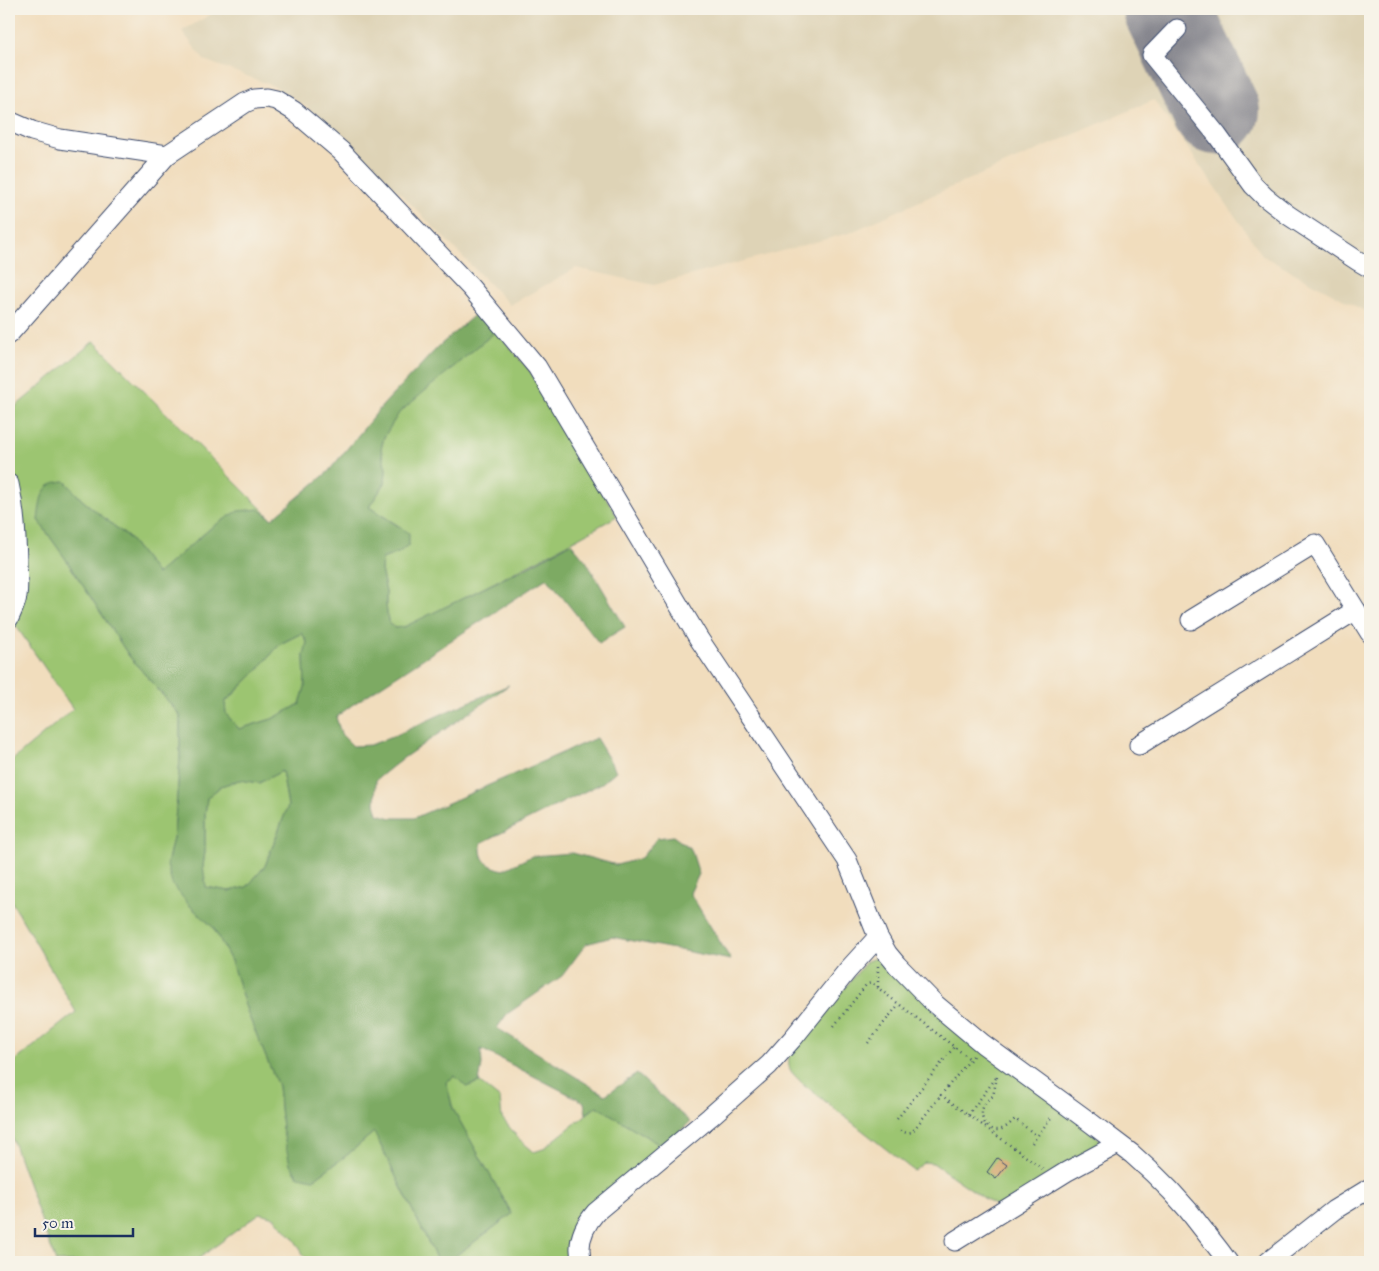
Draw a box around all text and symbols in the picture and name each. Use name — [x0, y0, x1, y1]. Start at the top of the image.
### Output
scale bar — [35, 1206, 132, 1238]
text: 50 m — [42, 1214, 74, 1232]

